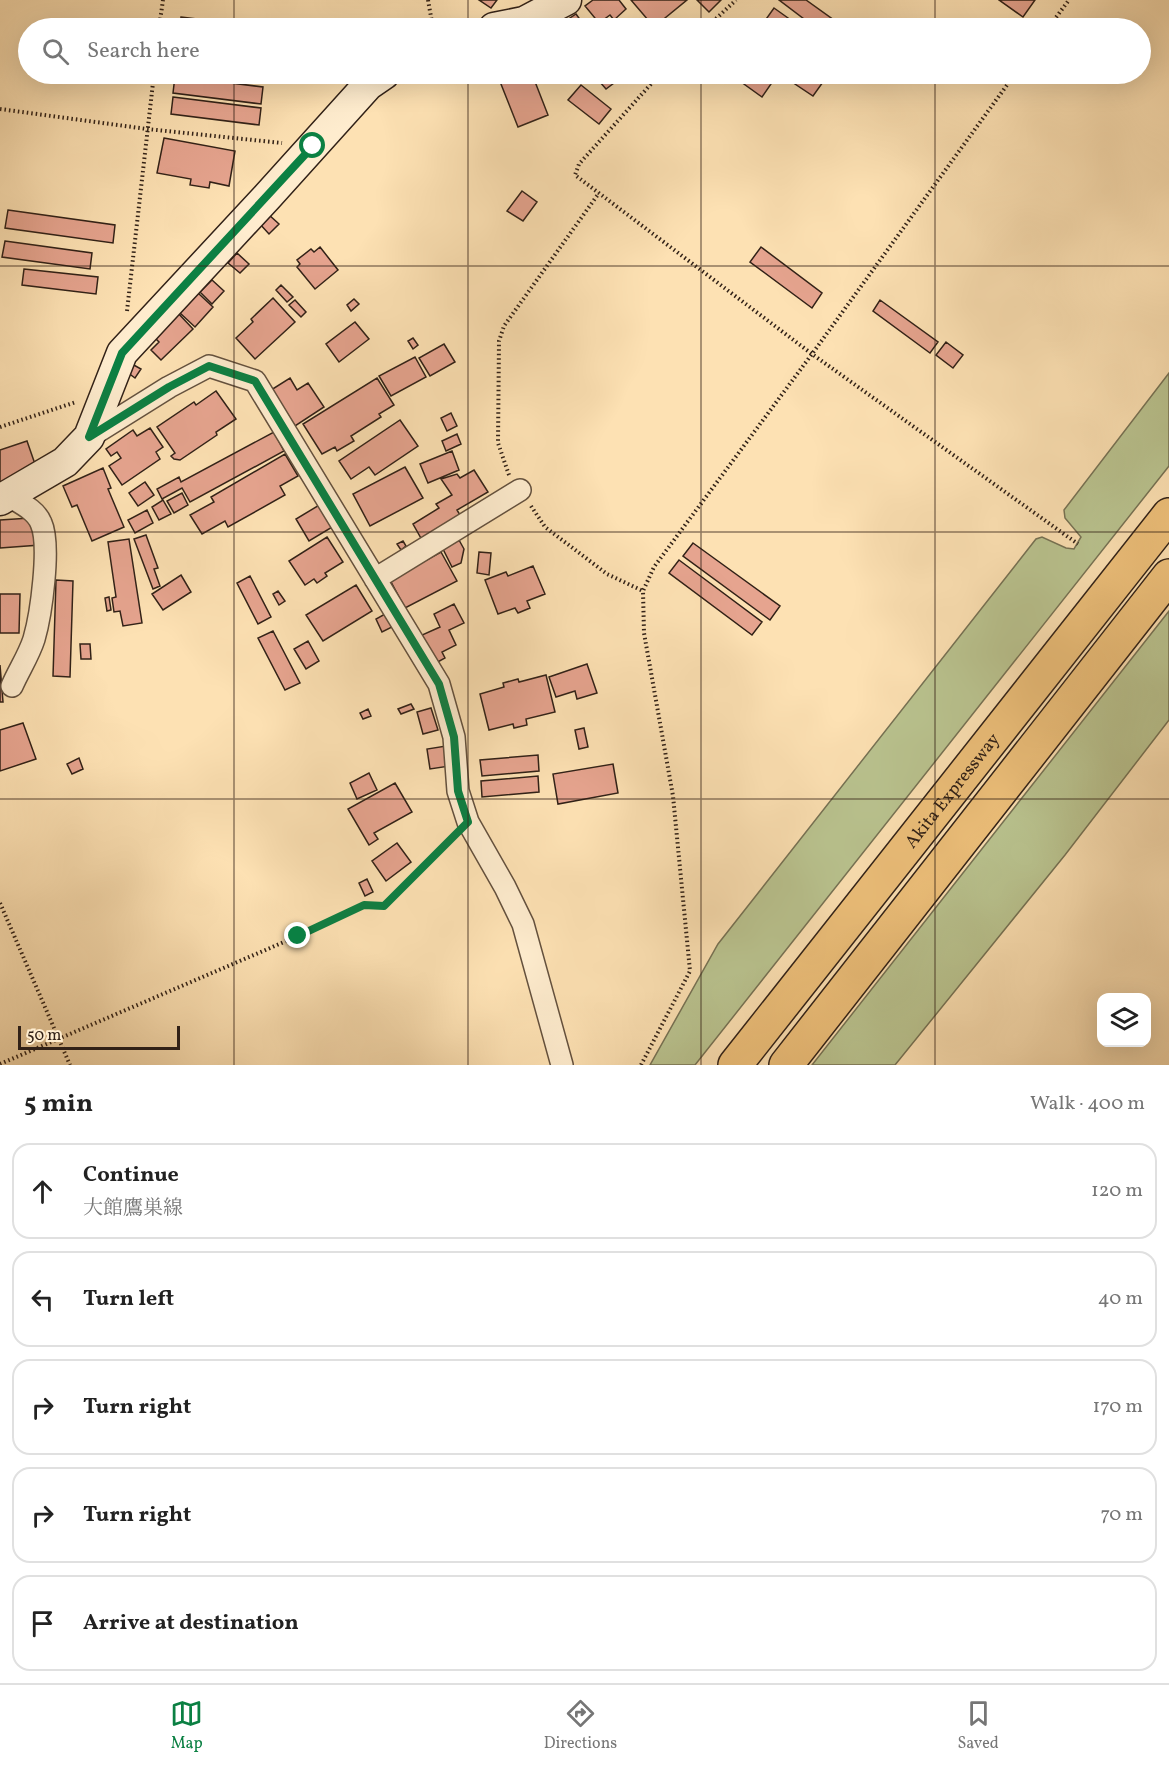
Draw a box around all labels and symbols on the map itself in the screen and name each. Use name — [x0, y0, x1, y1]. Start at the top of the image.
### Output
route start — [299, 132, 325, 158]
street label: Akita Expressway — [900, 728, 1007, 854]
route end — [284, 922, 310, 948]
scale bar — [18, 1023, 180, 1050]

